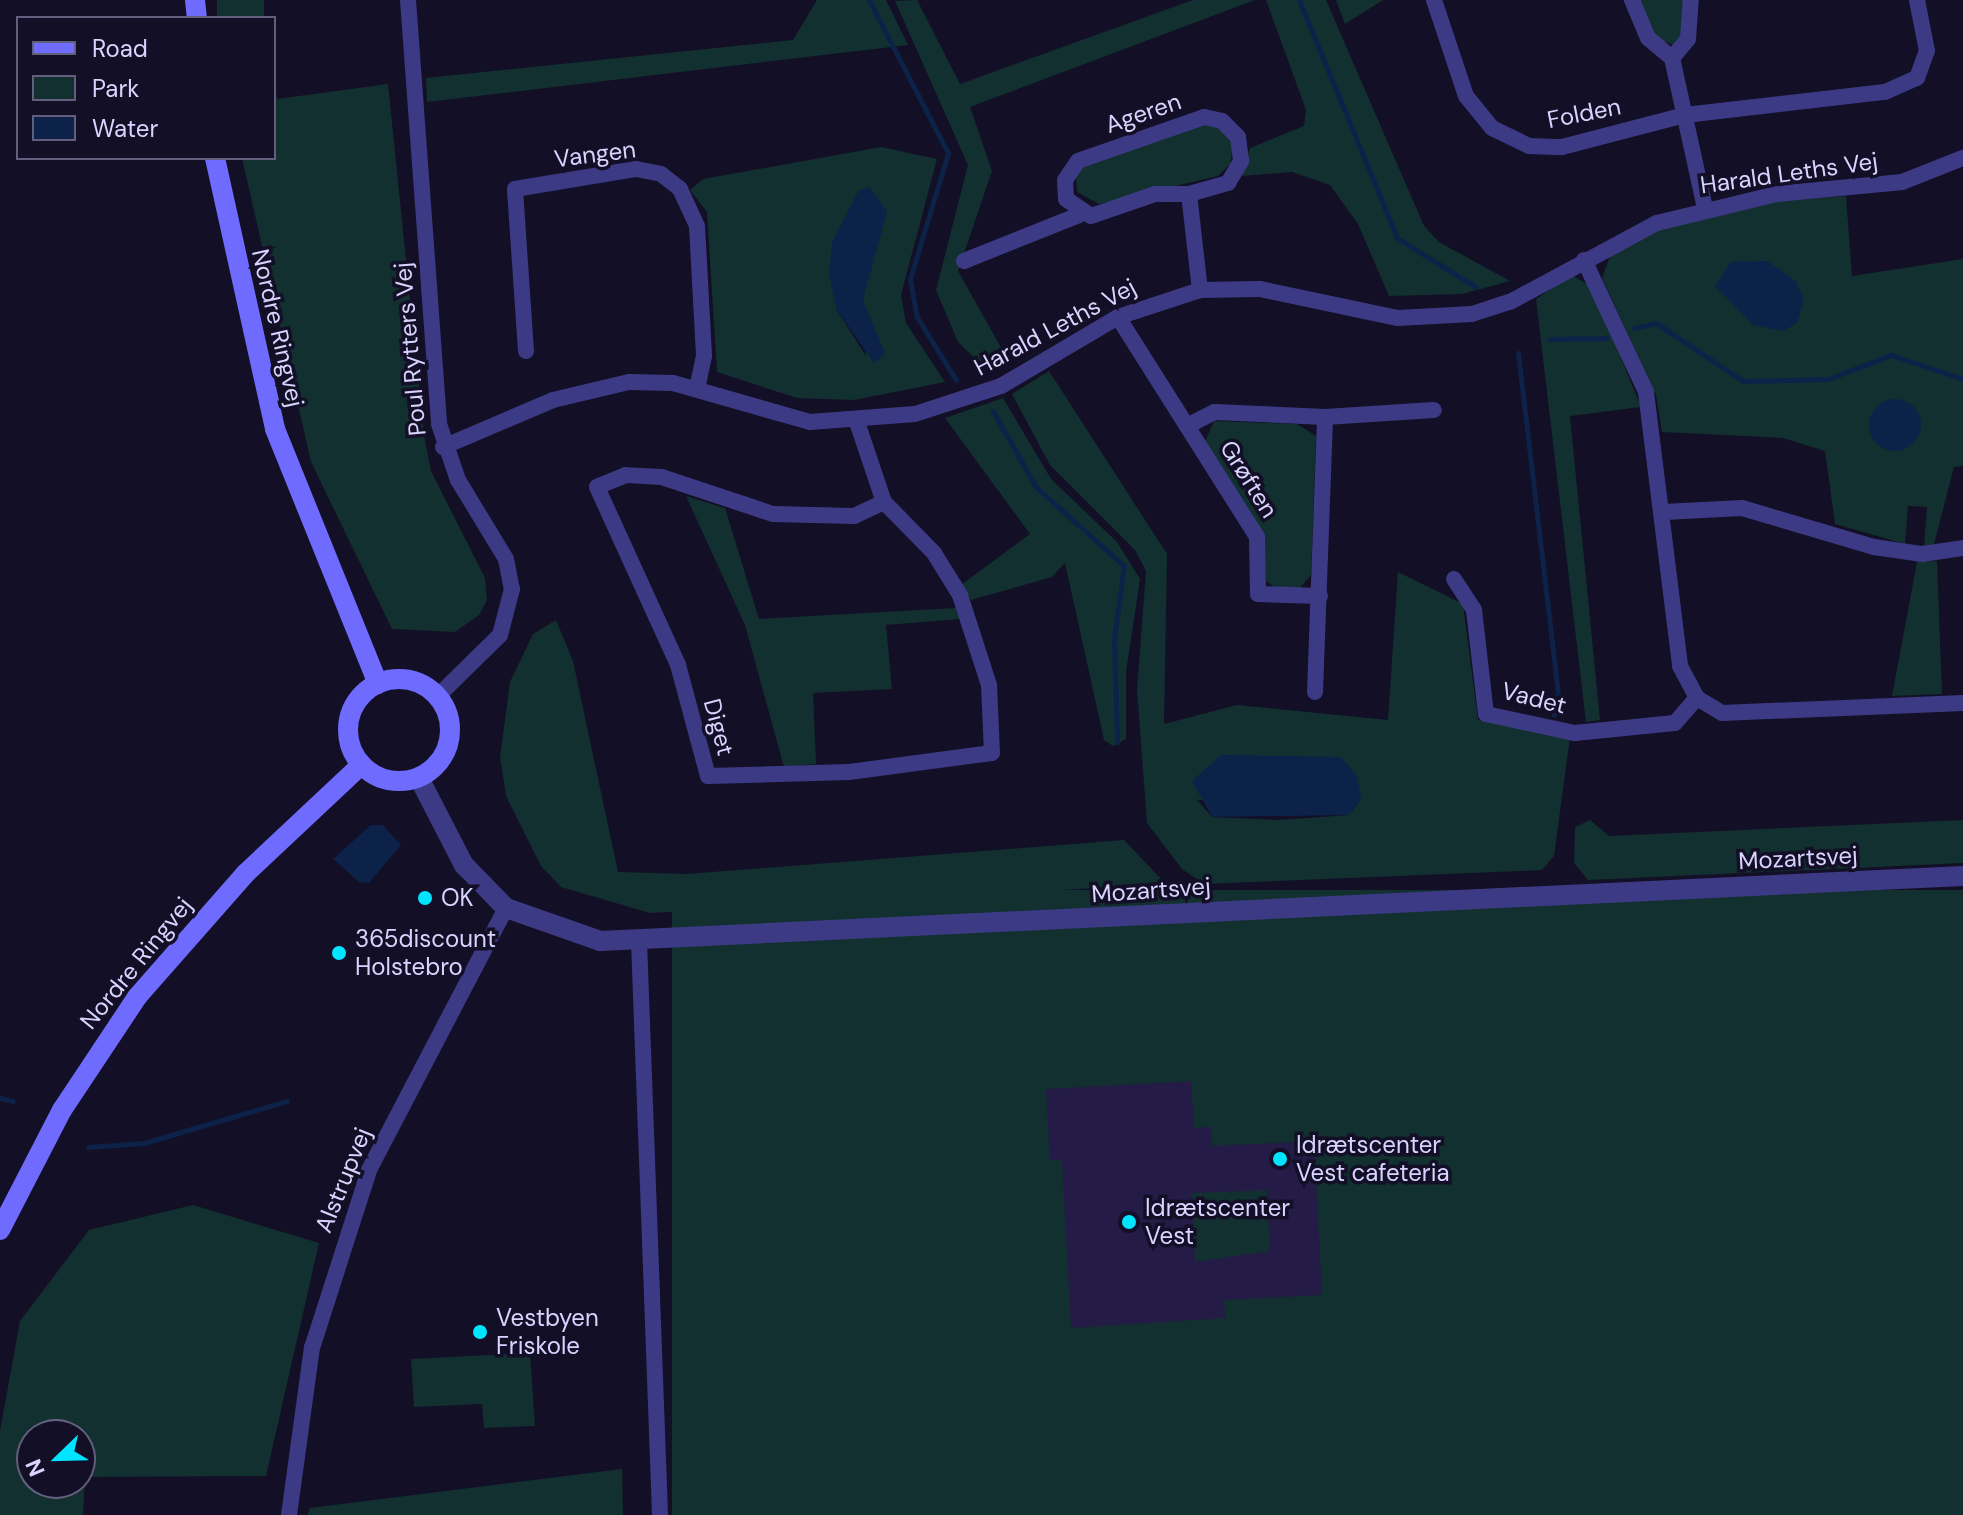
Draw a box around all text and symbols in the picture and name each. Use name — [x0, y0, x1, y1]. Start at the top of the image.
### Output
legend — [16, 16, 276, 160]
text: Road — [92, 33, 148, 64]
text: Park — [92, 73, 139, 104]
street label: Ageren — [1101, 87, 1185, 139]
street label: Folden — [1545, 92, 1623, 134]
text: Water — [92, 113, 158, 144]
street label: Vangen — [553, 135, 637, 173]
street label: Harald Leths Vej — [1698, 146, 1880, 200]
street label: Nordre Ringvej — [246, 246, 310, 410]
street label: Poul Rytters Vej — [388, 261, 432, 437]
street label: Harald Leths Vej — [969, 272, 1141, 382]
street label: Grøften — [1214, 435, 1284, 523]
street label: Vadet — [1499, 676, 1569, 720]
street label: Diget — [698, 695, 740, 759]
street label: Mozartsvej — [1737, 840, 1859, 876]
street label: Mozartsvej — [1090, 871, 1212, 909]
place label: OK — [441, 884, 474, 912]
marker: OK — [416, 889, 434, 907]
street label: Nordre Ringvej — [74, 891, 198, 1035]
place label: 365discount Holstebro — [355, 925, 496, 981]
marker: 365discount Holstebro — [330, 944, 348, 962]
street label: Alstrupvej — [309, 1123, 377, 1237]
place label: Idrætscenter Vest cafeteria — [1296, 1131, 1450, 1187]
marker: Idrætscenter Vest cafeteria — [1271, 1150, 1289, 1168]
place label: Idrætscenter Vest — [1145, 1194, 1290, 1250]
marker: Idrætscenter Vest — [1120, 1213, 1138, 1231]
place label: Vestbyen Friskole — [496, 1304, 599, 1360]
marker: Vestbyen Friskole — [471, 1323, 489, 1341]
north arrow — [16, 1419, 96, 1499]
text: N — [19, 1455, 52, 1481]

